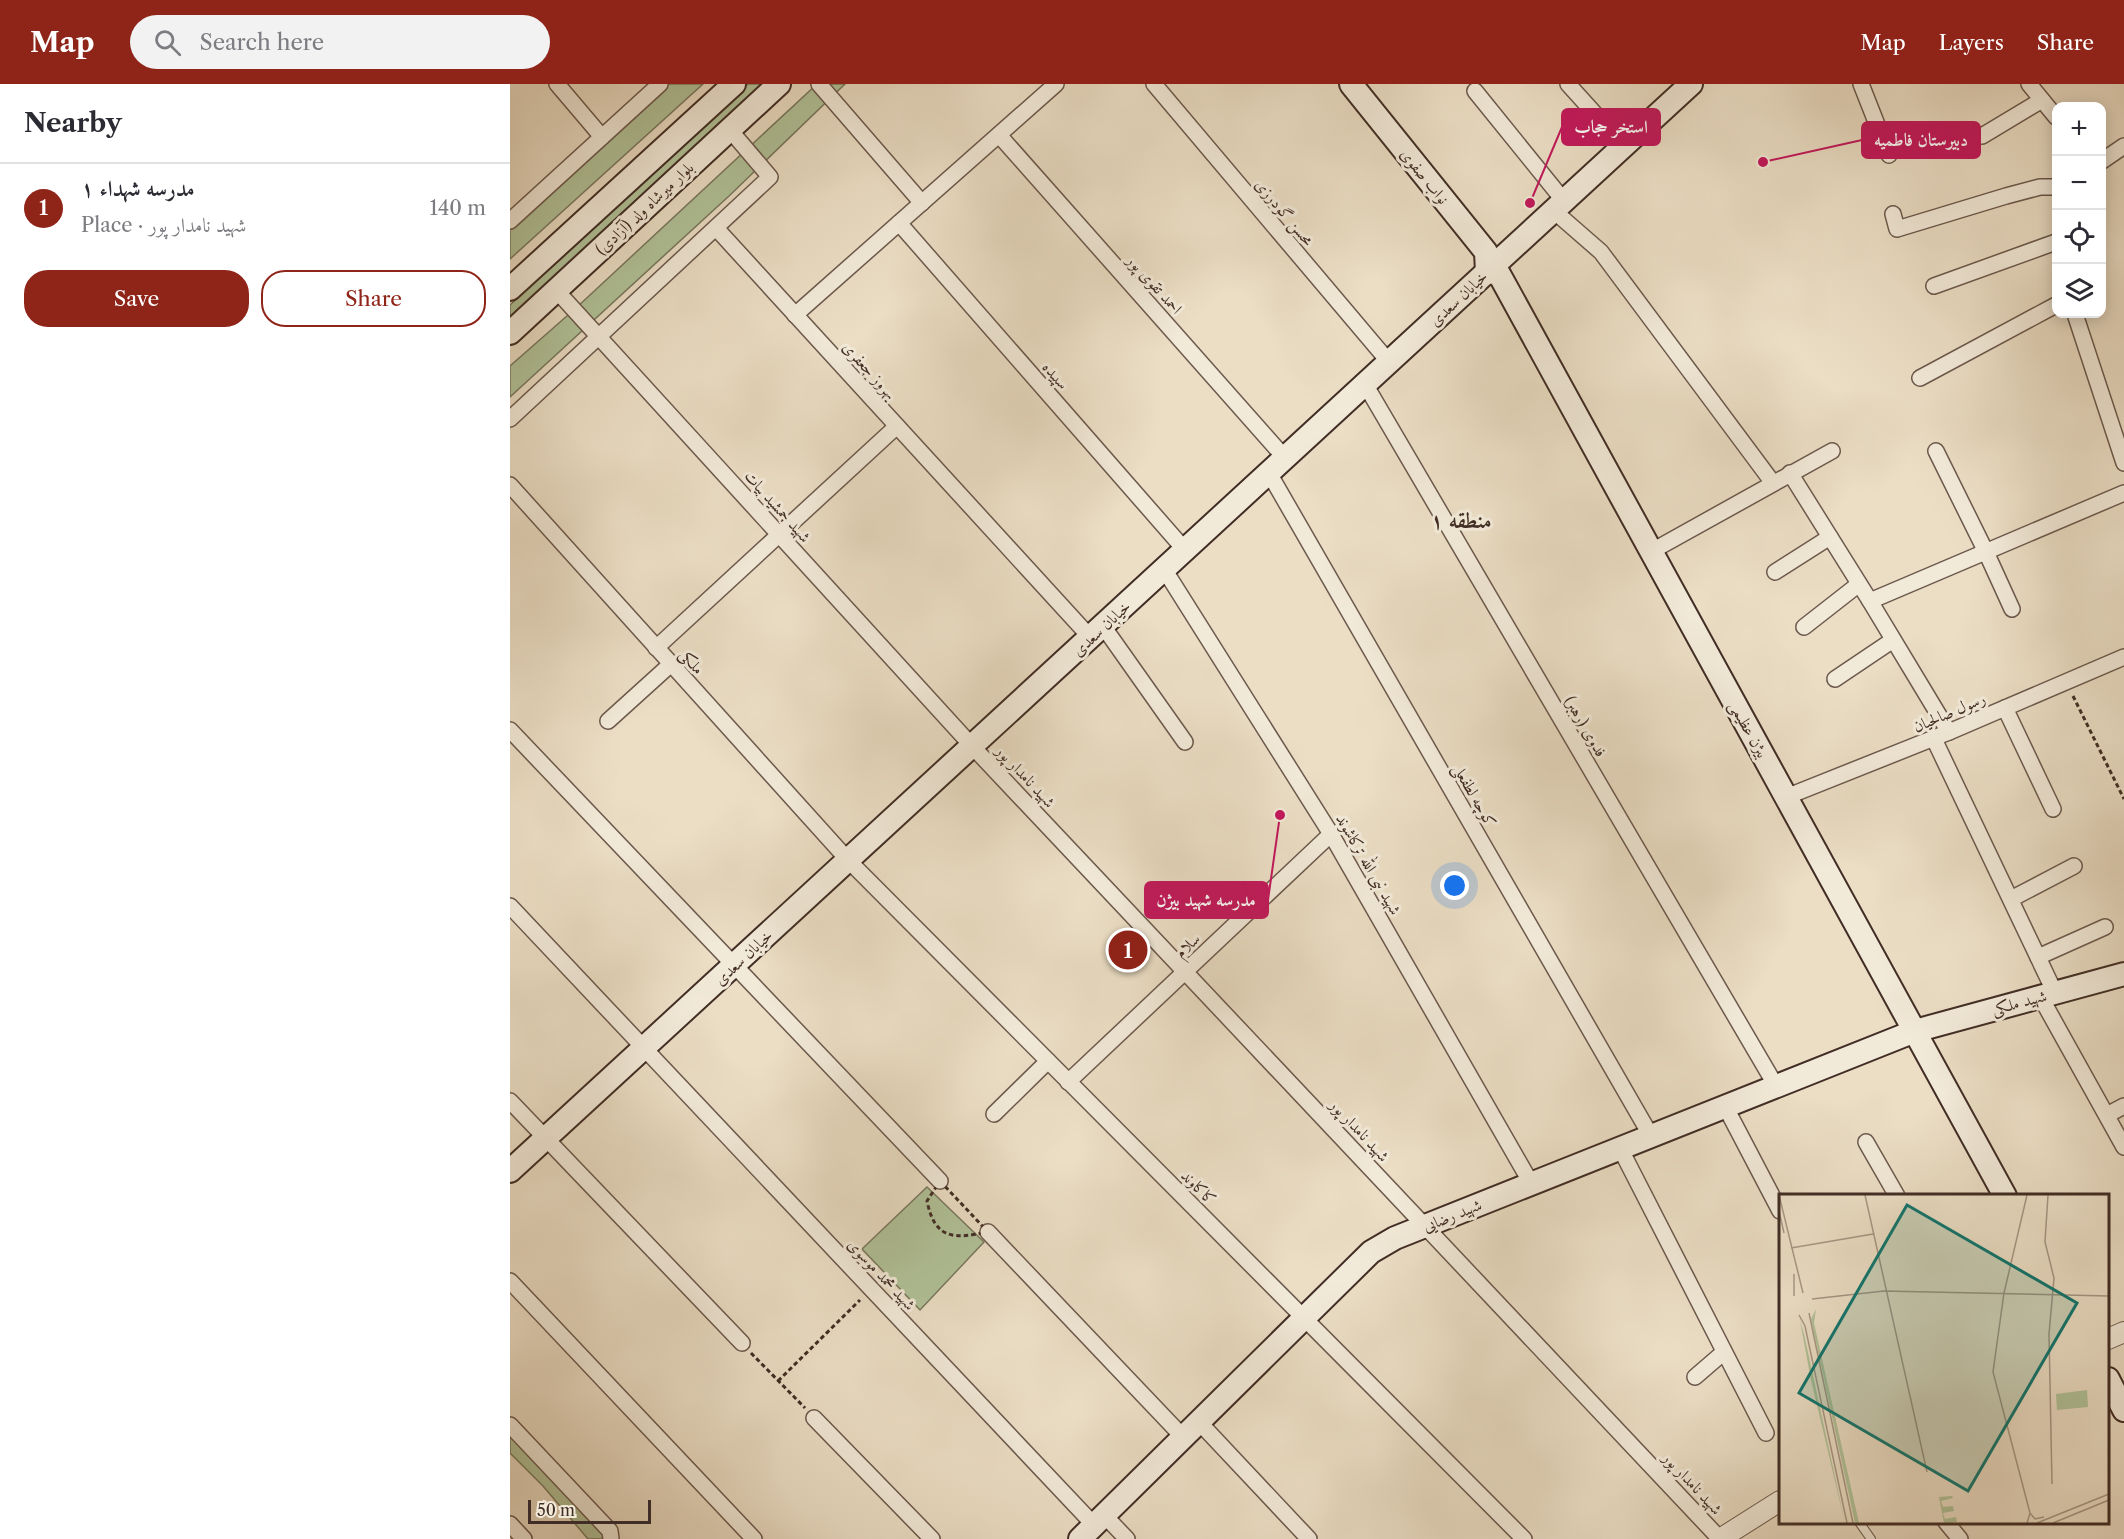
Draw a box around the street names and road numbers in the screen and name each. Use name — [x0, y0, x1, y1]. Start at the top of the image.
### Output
street label: نواب صفوی — [1396, 144, 1454, 209]
street label: بلوار میرشاه ولد (آزادی) — [591, 157, 697, 259]
street label: محسن گودرزی — [1250, 174, 1319, 251]
street label: احمد تقوی پور — [1120, 249, 1187, 319]
street label: خیابان سعدی — [1425, 266, 1491, 330]
street label: بهروز جعفری — [838, 337, 901, 404]
street label: سپیده — [1037, 357, 1074, 394]
street label: شهید جمشید بیات — [740, 466, 816, 547]
street label: خیابان سعدی — [1068, 596, 1134, 660]
street label: ملکی — [674, 644, 709, 679]
street label: رسول صالحیان — [1910, 688, 1989, 737]
street label: فدوی (رهبر) — [1560, 692, 1611, 761]
street label: بیژن عظیمی — [1723, 697, 1773, 762]
street label: شهید نامدار پور — [989, 739, 1060, 813]
street label: کوچه لطفعلی — [1447, 760, 1501, 831]
street label: شهید نبی الله ترکاشوند — [1329, 809, 1408, 920]
street label: خیابان سعدی — [710, 925, 776, 989]
street label: سلام — [1170, 928, 1207, 965]
street label: شهید ملکی — [1989, 985, 2049, 1021]
street label: شهید نامدار پور — [1323, 1093, 1394, 1167]
street label: کاکاوند — [1177, 1165, 1221, 1209]
street label: شهید رضایی — [1420, 1194, 1485, 1237]
street label: شهید محمد موسوی — [843, 1234, 920, 1315]
street label: شهید نامدار پور — [1656, 1446, 1727, 1520]

